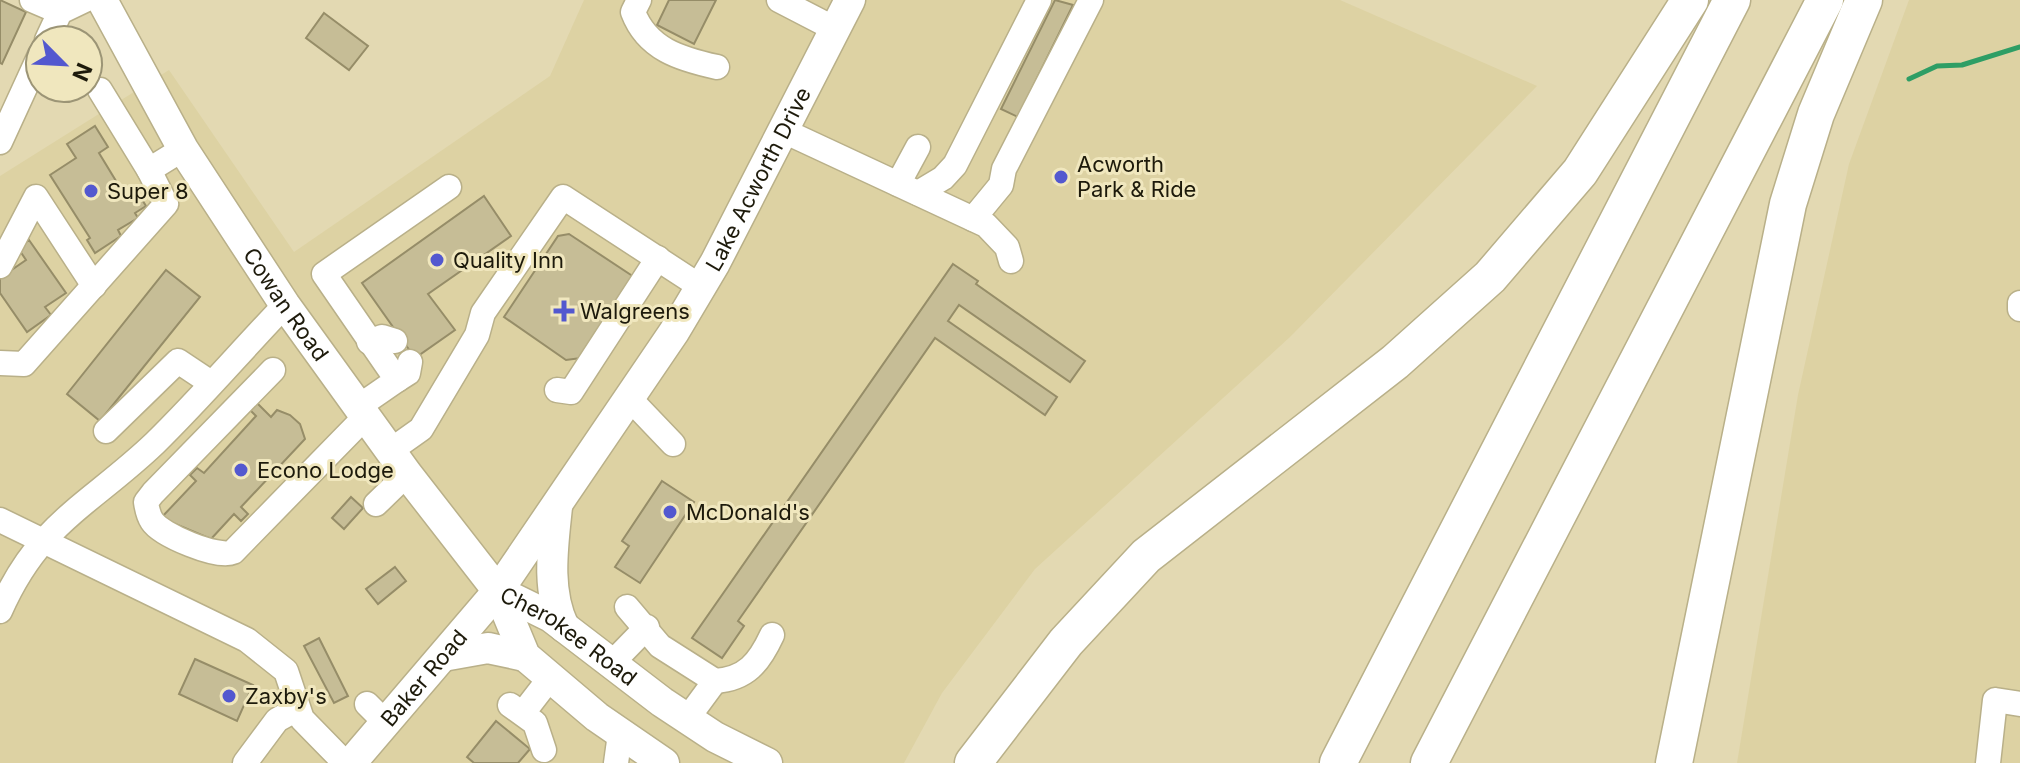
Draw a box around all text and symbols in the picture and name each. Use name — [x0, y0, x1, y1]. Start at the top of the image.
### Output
north arrow — [24, 24, 104, 104]
text: N — [67, 59, 98, 85]
street label: Lake Acworth Drive — [700, 83, 816, 276]
place label: Acworth Park & Ride — [1077, 151, 1196, 202]
marker: Acworth Park & Ride — [1052, 168, 1070, 186]
place label: Super 8 — [107, 178, 189, 204]
marker: Super 8 — [82, 182, 100, 200]
street label: Cowan Road — [238, 243, 334, 366]
place label: Quality Inn — [453, 247, 564, 273]
marker: Quality Inn — [428, 251, 446, 269]
place label: Walgreens — [580, 298, 690, 324]
marker: Walgreens — [555, 302, 573, 320]
place label: Econo Lodge — [257, 457, 394, 483]
marker: Econo Lodge — [232, 461, 250, 479]
place label: McDonald's — [686, 499, 810, 525]
marker: McDonald's — [661, 503, 679, 521]
street label: Cherokee Road — [496, 581, 642, 691]
street label: Baker Road — [375, 624, 472, 731]
place label: Zaxby's — [245, 683, 327, 709]
marker: Zaxby's — [220, 687, 238, 705]

